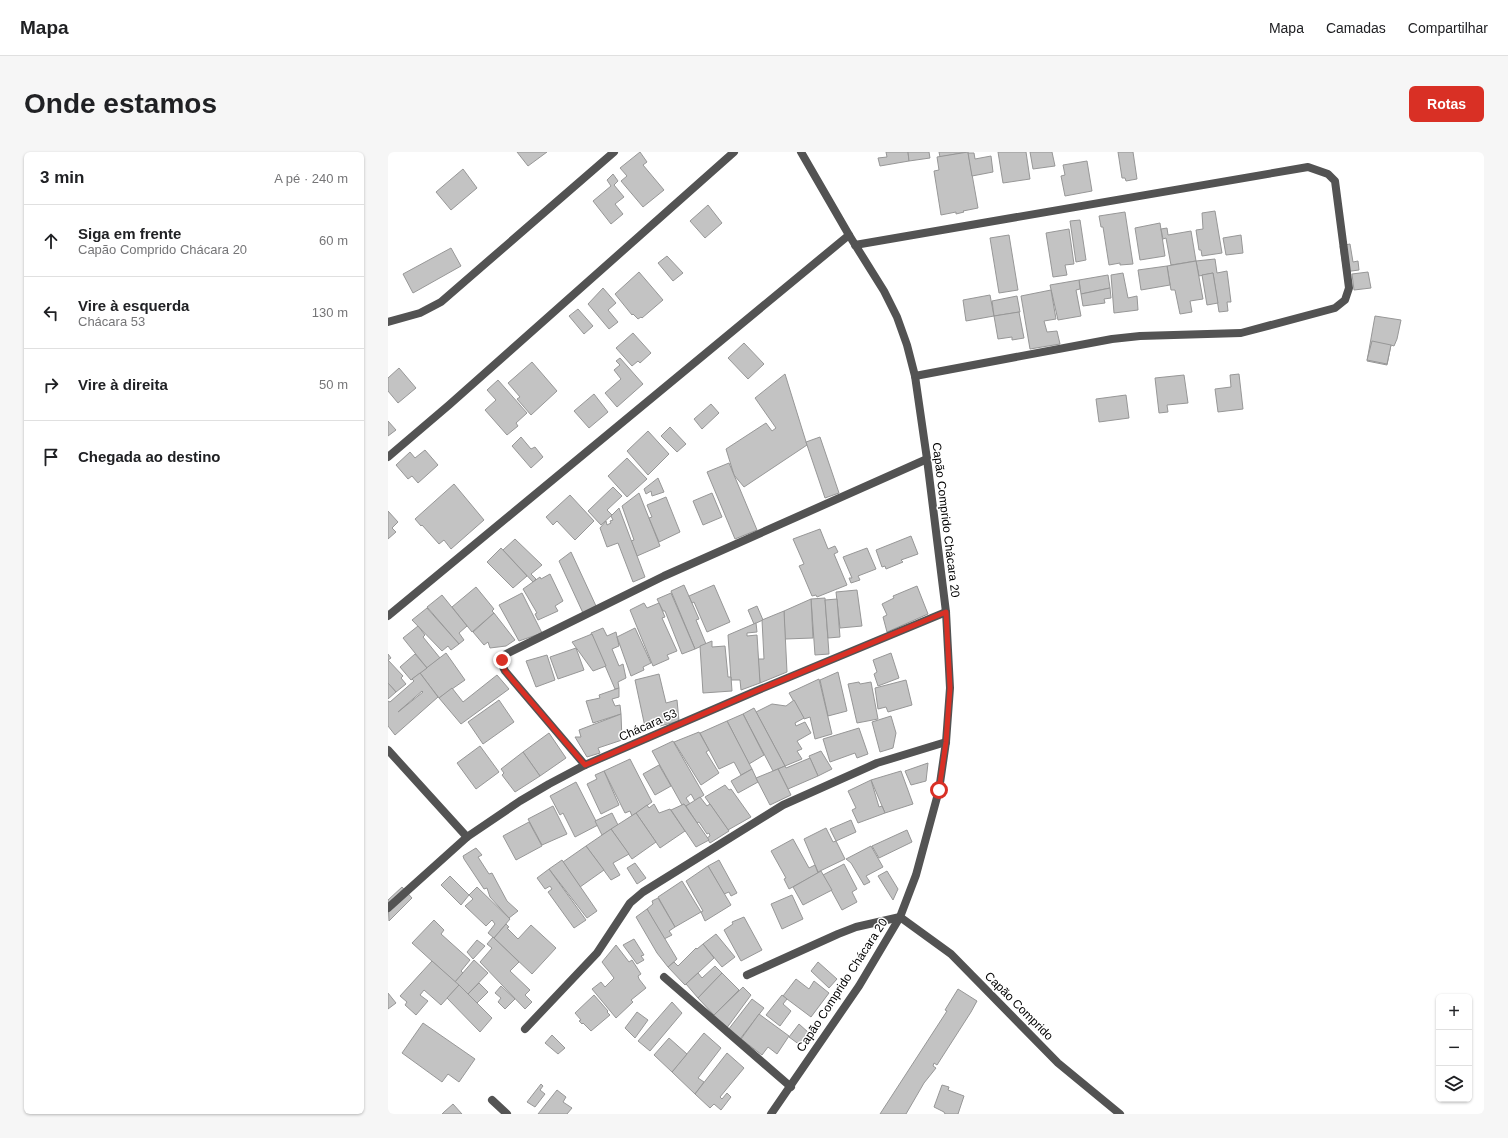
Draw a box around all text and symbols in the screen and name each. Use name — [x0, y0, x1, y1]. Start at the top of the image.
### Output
text: Mapa — [20, 17, 69, 38]
text: Mapa — [1269, 20, 1304, 36]
text: Camadas — [1326, 20, 1386, 36]
text: Compartilhar — [1408, 20, 1488, 36]
button: Rotas — [1409, 86, 1484, 122]
text: Onde estamos — [24, 88, 217, 119]
text: 3 min — [40, 168, 84, 187]
text: A pé · 240 m — [274, 171, 348, 186]
text: Siga em frente — [78, 225, 181, 242]
icon: ahead — [40, 230, 62, 252]
text: 60 m — [319, 233, 348, 248]
text: Capão Comprido Chácara 20 — [78, 242, 247, 257]
text: Vire à esquerda — [78, 297, 189, 314]
icon: left — [40, 302, 62, 324]
text: 130 m — [312, 305, 348, 320]
text: Chácara 53 — [78, 314, 145, 329]
icon: right — [40, 374, 62, 396]
text: Vire à direita — [78, 376, 168, 393]
text: 50 m — [319, 377, 348, 392]
street label: Capão Comprido Chácara 20 — [930, 442, 962, 599]
icon: arrive — [40, 446, 62, 468]
text: Chegada ao destino — [78, 448, 221, 465]
route end — [493, 651, 511, 669]
street label: Chácara 53 — [617, 706, 679, 744]
route start — [930, 781, 948, 799]
street label: Capão Comprido Chácara 20 — [794, 915, 891, 1054]
street label: Capão Comprido — [982, 969, 1056, 1043]
map controls — [1436, 994, 1472, 1102]
button: + — [1436, 994, 1472, 1030]
button: − — [1436, 1030, 1472, 1066]
button: layers — [1436, 1066, 1472, 1102]

